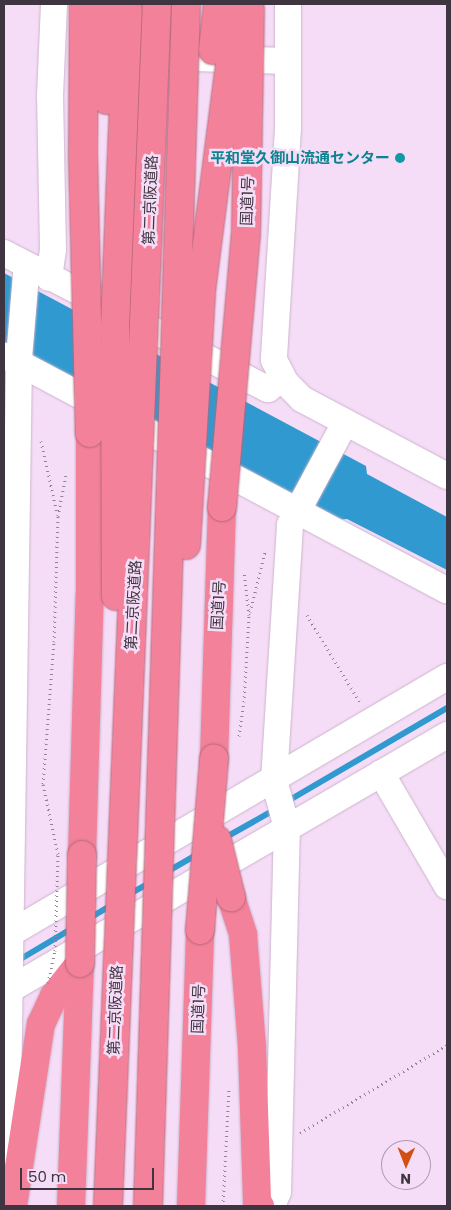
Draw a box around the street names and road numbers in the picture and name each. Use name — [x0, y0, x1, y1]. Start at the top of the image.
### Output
street label: 第二京阪道路 — [139, 155, 161, 245]
street label: 国道1号 — [237, 176, 257, 226]
street label: 第二京阪道路 — [122, 560, 144, 650]
street label: 国道1号 — [208, 580, 228, 630]
street label: 第二京阪道路 — [104, 965, 126, 1055]
street label: 国道1号 — [188, 984, 208, 1034]

